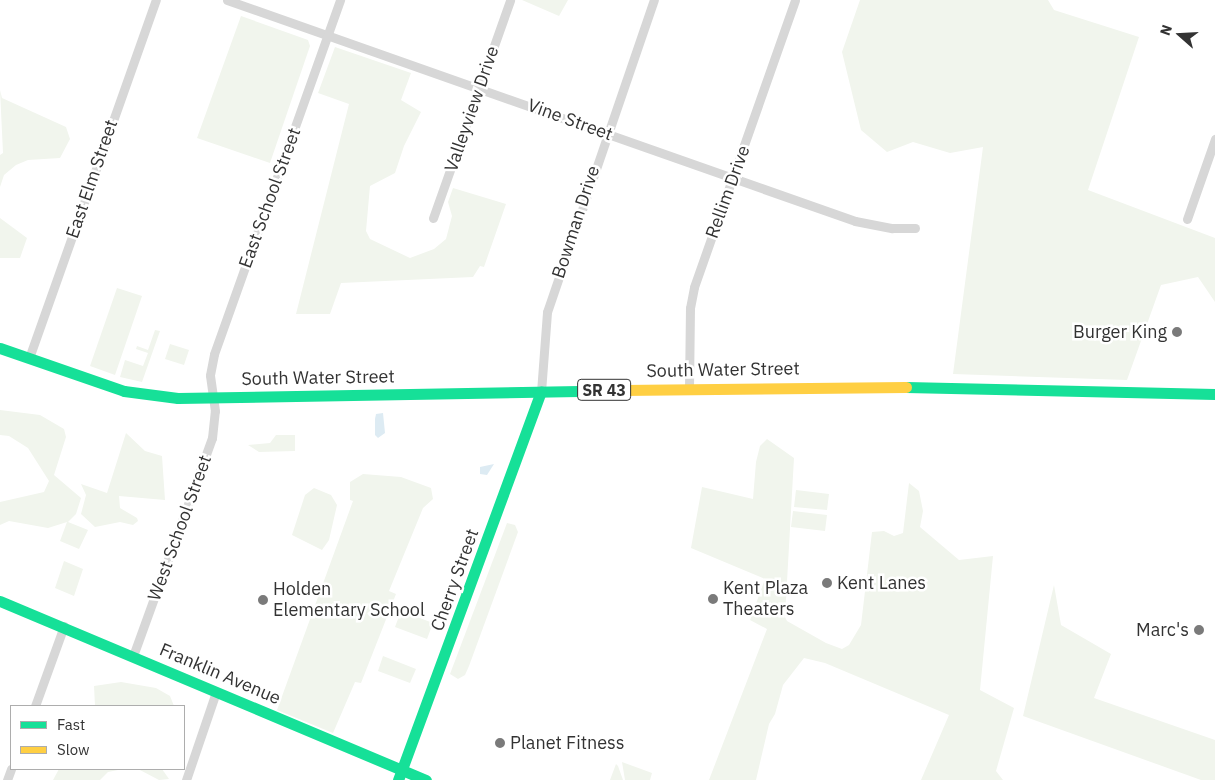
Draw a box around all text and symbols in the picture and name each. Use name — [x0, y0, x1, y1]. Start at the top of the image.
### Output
north arrow — [1155, 10, 1205, 60]
text: N — [1156, 22, 1176, 38]
street label: Valleyview Drive — [440, 43, 504, 175]
street label: Vine Street — [524, 95, 616, 145]
street label: East Elm Street — [62, 117, 122, 241]
street label: East School Street — [235, 125, 305, 271]
street label: Rellim Drive — [701, 143, 755, 241]
street label: Bowman Drive — [548, 163, 604, 281]
place label: Burger King — [1073, 321, 1167, 343]
marker: Burger King — [1171, 326, 1183, 338]
street label: South Water Street — [646, 358, 800, 382]
street label: South Water Street — [241, 366, 395, 390]
road number: SR 43 — [576, 376, 632, 404]
street label: West School Street — [144, 452, 216, 604]
street label: Cherry Street — [427, 526, 483, 634]
place label: Kent Lanes — [837, 572, 926, 594]
marker: Kent Lanes — [821, 577, 833, 589]
place label: Kent Plaza Theaters — [723, 578, 808, 620]
place label: Holden Elementary School — [273, 579, 425, 622]
marker: Kent Plaza Theaters — [707, 593, 719, 605]
marker: Holden Elementary School — [257, 594, 269, 606]
place label: Marc's — [1136, 619, 1189, 641]
marker: Marc's — [1193, 624, 1205, 636]
street label: Franklin Avenue — [156, 639, 284, 709]
legend — [10, 705, 185, 770]
text: Fast — [57, 715, 85, 734]
place label: Planet Fitness — [510, 732, 624, 754]
marker: Planet Fitness — [494, 737, 506, 749]
text: Slow — [57, 740, 90, 759]

